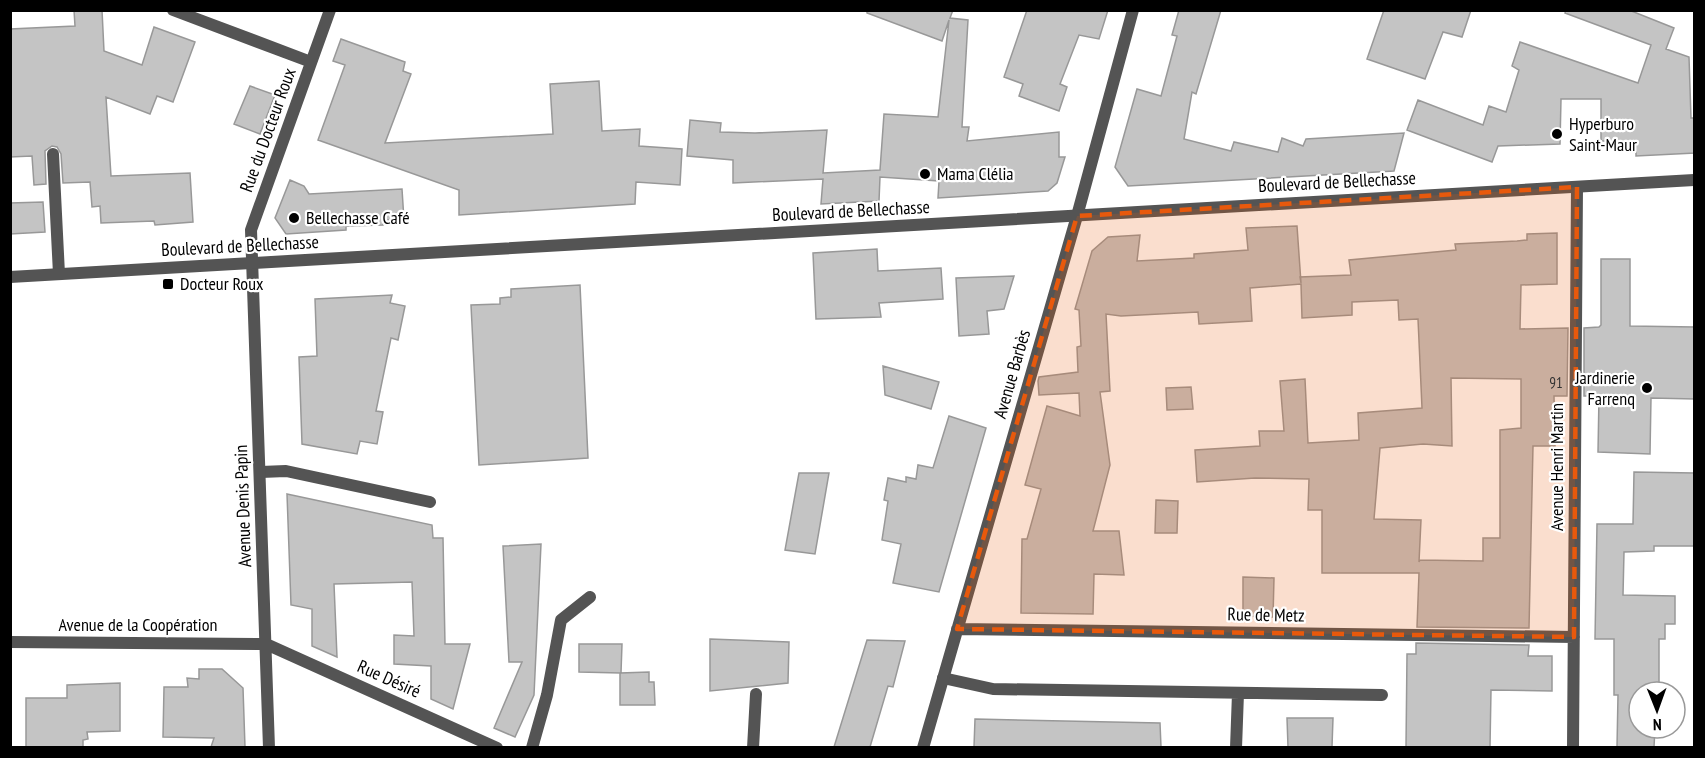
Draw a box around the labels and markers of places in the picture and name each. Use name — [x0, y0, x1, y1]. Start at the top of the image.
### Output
place label: Hyperburo Saint-Maur — [1569, 112, 1637, 156]
marker: Hyperburo Saint-Maur — [1550, 127, 1564, 141]
place label: Mama Clélia — [937, 162, 1014, 185]
marker: Mama Clélia — [918, 167, 932, 181]
place label: Bellechasse Café — [306, 206, 410, 229]
marker: Bellechasse Café — [287, 211, 301, 225]
place label: Docteur Roux — [180, 272, 264, 295]
marker: Docteur Roux — [161, 277, 175, 291]
place label: Jardinerie Farrenq — [1574, 366, 1635, 410]
marker: Jardinerie Farrenq — [1640, 381, 1654, 395]

